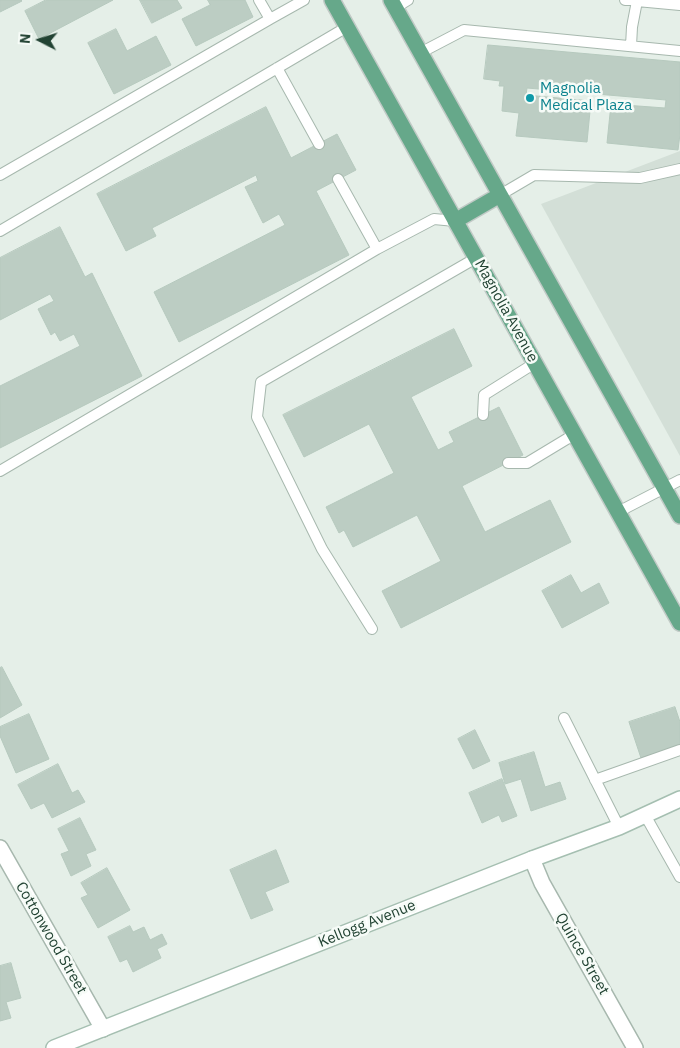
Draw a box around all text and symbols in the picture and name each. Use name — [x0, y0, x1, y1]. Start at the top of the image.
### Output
north arrow — [15, 15, 65, 65]
text: N — [16, 33, 34, 45]
place label: Magnolia Medical Plaza — [540, 80, 632, 115]
marker: Magnolia Medical Plaza — [524, 92, 536, 104]
street label: Magnolia Avenue — [470, 257, 542, 365]
street label: Cottonwood Street — [12, 879, 90, 997]
street label: Kellogg Avenue — [316, 896, 418, 952]
street label: Quince Street — [551, 910, 613, 998]

